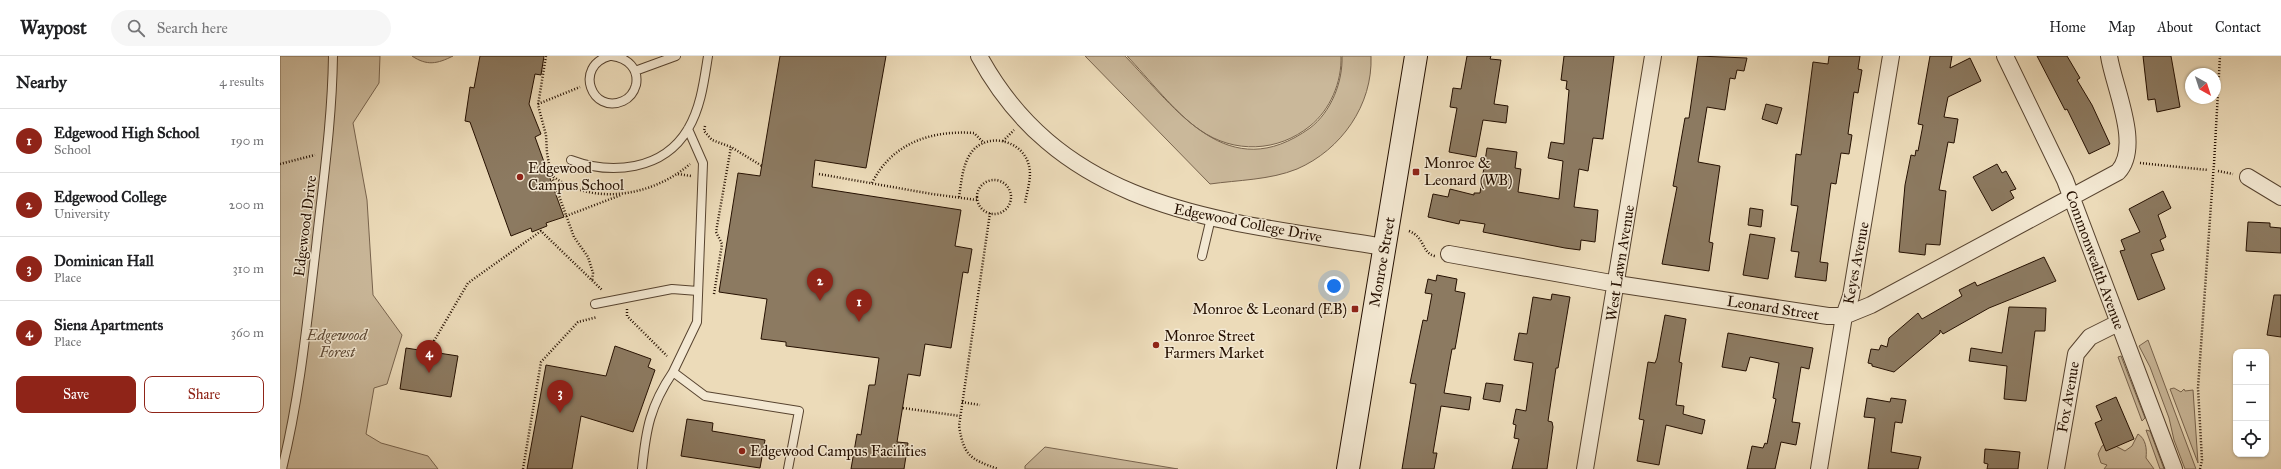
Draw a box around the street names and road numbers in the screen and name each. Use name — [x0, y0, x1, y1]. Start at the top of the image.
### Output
street label: Edgewood Drive — [290, 174, 320, 278]
street label: Commonwealth Avenue — [2061, 188, 2129, 332]
street label: Edgewood College Drive — [1172, 200, 1324, 246]
street label: West Lawn Avenue — [1602, 204, 1638, 322]
street label: Monroe Street — [1365, 215, 1399, 308]
street label: Keyes Avenue — [1839, 220, 1873, 306]
street label: Leonard Street — [1726, 292, 1821, 324]
street label: Fox Avenue — [2053, 360, 2083, 434]

